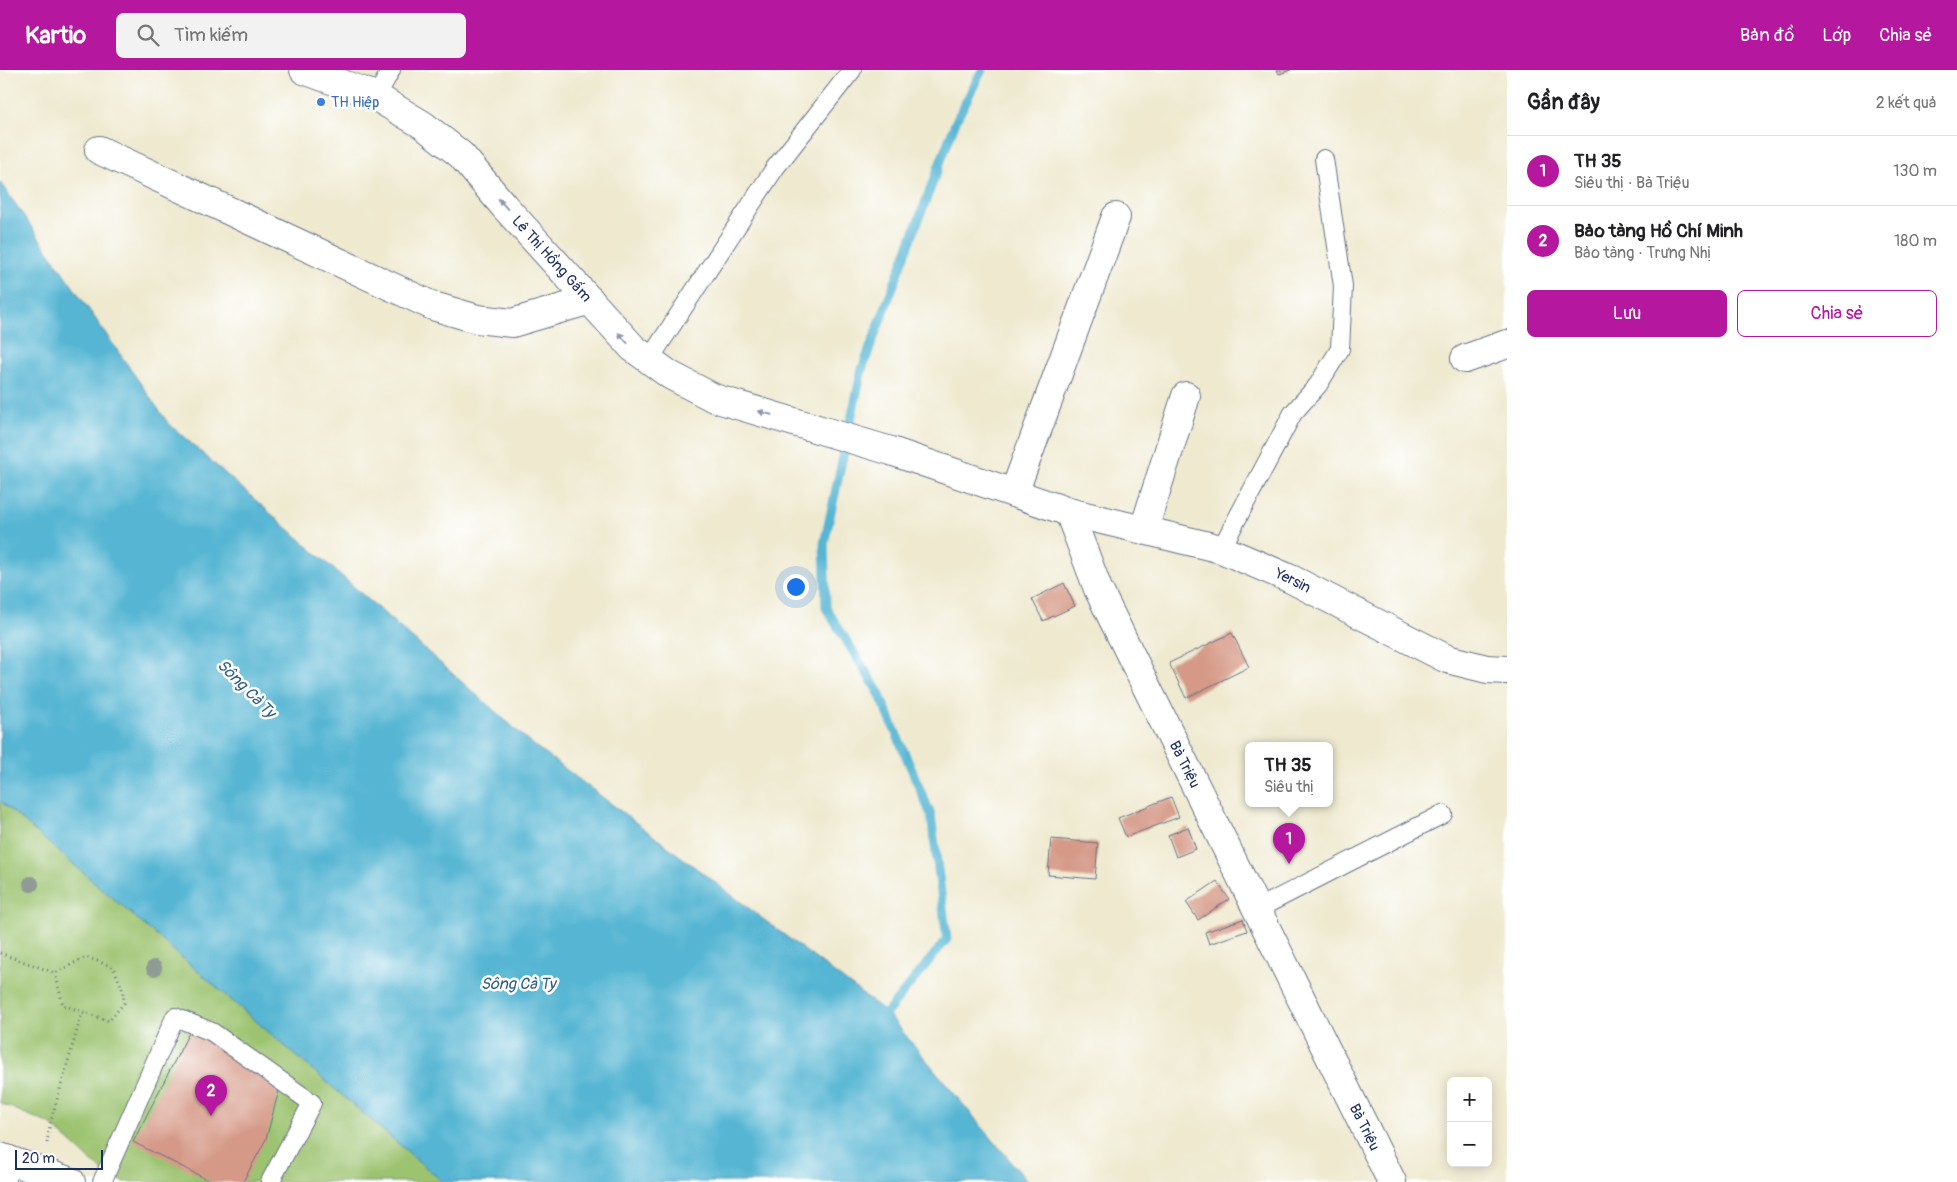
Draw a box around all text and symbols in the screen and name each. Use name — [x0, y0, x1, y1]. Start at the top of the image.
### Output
search box — [116, 13, 466, 58]
text: Kartio — [25, 21, 86, 50]
icon: search — [134, 21, 162, 49]
text: Tìm kiếm — [174, 23, 248, 47]
text: Bản đồ — [1740, 24, 1794, 47]
text: Lớp — [1822, 24, 1851, 47]
text: Chia sẻ — [1879, 24, 1932, 47]
text: Gần đây — [1527, 89, 1600, 116]
place label: TH Hiệp — [331, 93, 379, 112]
text: 2 kết quả — [1876, 93, 1937, 113]
marker: TH Hiệp — [315, 96, 327, 108]
text: TH 35 — [1574, 149, 1622, 173]
text: 1 — [1540, 161, 1546, 181]
text: 130 m — [1893, 161, 1937, 181]
text: Siêu thị · Bà Triệu — [1574, 173, 1689, 193]
one-way arrow — [497, 198, 508, 211]
street label: Lê Thị Hồng Gấm — [507, 212, 596, 306]
text: Bảo tàng Hồ Chí Minh — [1574, 219, 1743, 243]
text: 2 — [1539, 231, 1547, 251]
text: 180 m — [1894, 231, 1937, 251]
text: Bảo tàng · Trưng Nhị — [1574, 243, 1711, 263]
button: Lưu — [1527, 290, 1727, 337]
button: Chia sẻ — [1737, 290, 1937, 337]
one-way arrow — [618, 331, 629, 344]
one-way arrow — [757, 408, 772, 416]
street label: Yersin — [1271, 564, 1314, 598]
your location — [783, 574, 809, 600]
water label: Sông Cà Ty — [213, 655, 281, 724]
street label: Bà Triệu — [1165, 738, 1204, 791]
popup — [1245, 742, 1333, 807]
text: TH 35 — [1264, 753, 1312, 777]
text: Siêu thị — [1264, 777, 1314, 797]
pin: 1 — [1273, 823, 1305, 864]
water label: Sông Cà Ty — [481, 974, 557, 994]
pin: 2 — [195, 1075, 227, 1116]
map controls — [1447, 1077, 1492, 1167]
button: + — [1447, 1077, 1492, 1122]
street label: Bà Triệu — [1345, 1101, 1384, 1154]
button: − — [1447, 1122, 1492, 1167]
scale bar — [15, 1147, 102, 1170]
text: 20 m — [22, 1150, 55, 1167]

